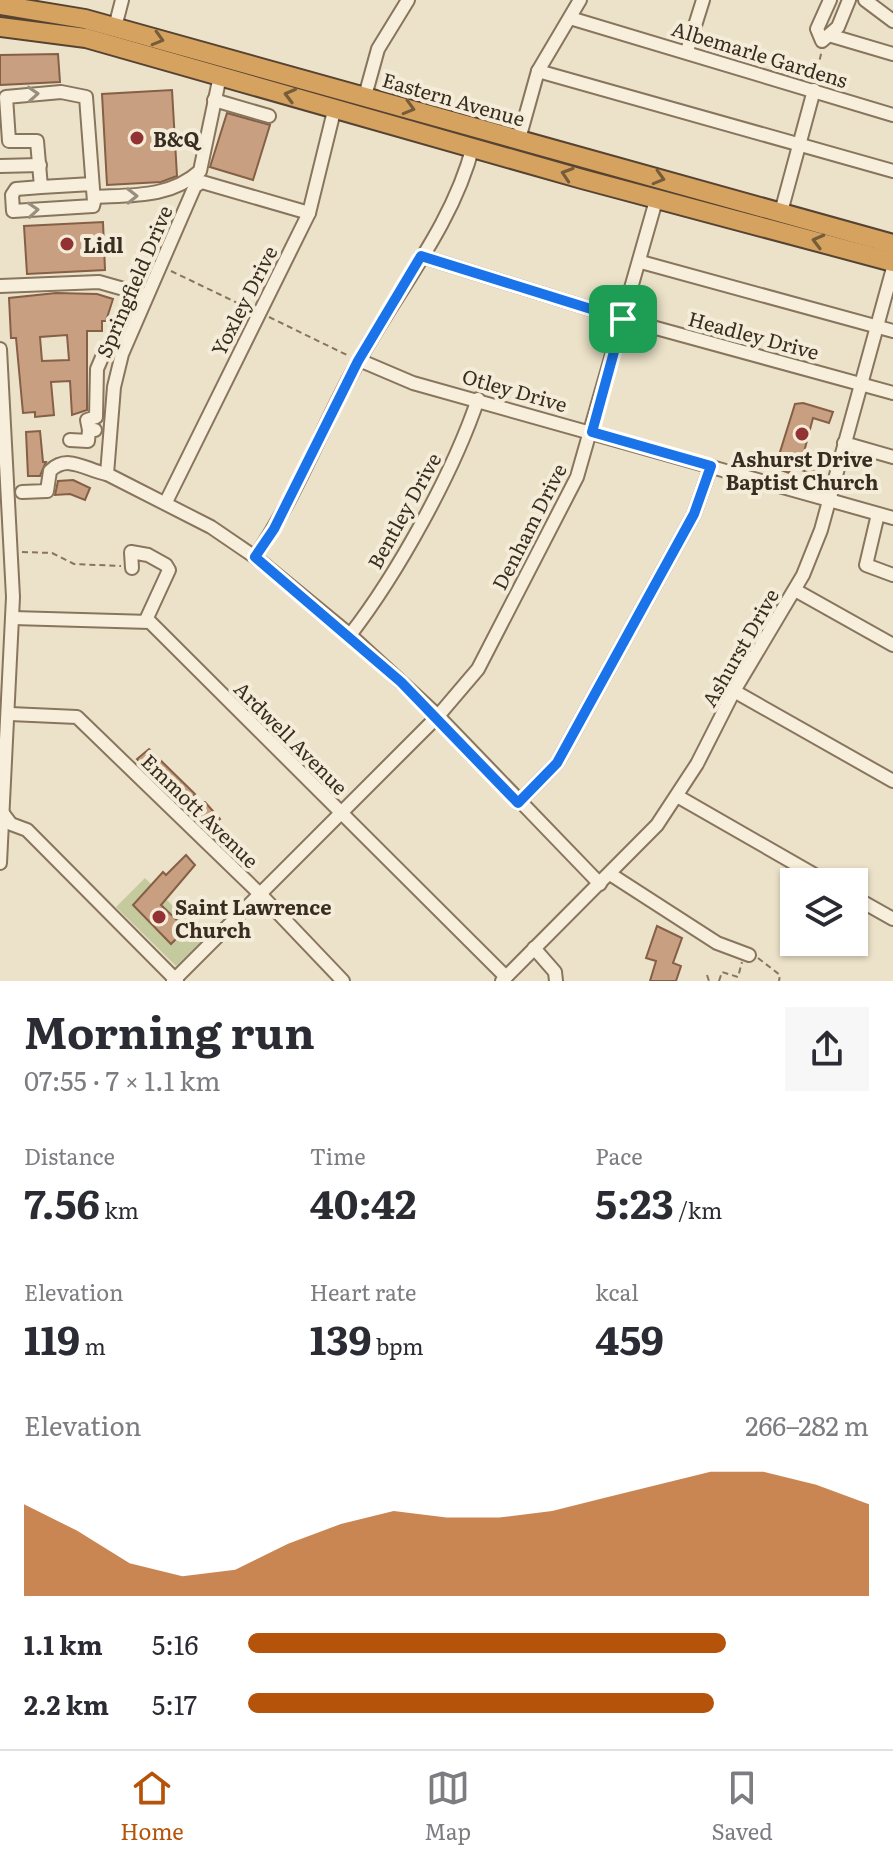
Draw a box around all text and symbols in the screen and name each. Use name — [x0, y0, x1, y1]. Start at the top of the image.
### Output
street label: Albemarle Gardens — [668, 12, 852, 94]
one-way arrow — [151, 30, 165, 46]
street label: Eastern Avenue — [379, 63, 529, 133]
one-way arrow — [27, 86, 40, 103]
one-way arrow — [283, 88, 297, 104]
one-way arrow — [401, 99, 415, 115]
place label: B&Q — [153, 123, 203, 153]
marker: B&Q — [128, 129, 146, 147]
one-way arrow — [560, 167, 574, 183]
one-way arrow — [652, 169, 666, 185]
one-way arrow — [126, 187, 138, 205]
street label: Springfield Drive — [87, 200, 179, 362]
one-way arrow — [27, 201, 40, 218]
place label: Lidl — [83, 229, 124, 259]
one-way arrow — [811, 234, 825, 250]
marker: Lidl — [58, 235, 76, 253]
street label: Yoxley Drive — [202, 240, 284, 360]
pin — [589, 285, 657, 353]
icon: arrive — [601, 297, 645, 341]
street label: Headley Drive — [685, 302, 823, 366]
street label: Otley Drive — [459, 360, 571, 418]
marker: Ashurst Drive Baptist Church — [793, 425, 811, 443]
place label: Ashurst Drive Baptist Church — [726, 443, 879, 496]
street label: Bentley Drive — [359, 446, 447, 574]
street label: Denham Drive — [483, 457, 573, 595]
street label: Ashurst Drive — [693, 582, 785, 712]
street label: Ardwell Avenue — [228, 673, 356, 801]
street label: Emmott Avenue — [136, 746, 266, 874]
map controls — [780, 868, 868, 956]
button: layers — [780, 868, 868, 956]
place label: Saint Lawrence Church — [175, 891, 331, 944]
marker: Saint Lawrence Church — [150, 908, 168, 926]
text: Morning run — [24, 997, 315, 1063]
button: share — [785, 1007, 869, 1091]
text: 07:55 · 7 × 1.1 km — [24, 1060, 220, 1099]
text: Distance — [24, 1139, 115, 1172]
text: Time — [310, 1139, 366, 1172]
text: Pace — [595, 1139, 643, 1172]
text: 7.56 — [24, 1172, 100, 1231]
text: 40:42 — [310, 1172, 416, 1231]
text: 5:23 — [595, 1172, 674, 1231]
text: km — [100, 1193, 139, 1226]
text: /km — [674, 1193, 722, 1226]
text: Elevation — [24, 1275, 123, 1308]
text: Heart rate — [310, 1275, 416, 1308]
text: kcal — [595, 1275, 639, 1308]
text: 119 — [24, 1308, 80, 1367]
text: 139 — [310, 1308, 371, 1367]
text: 459 — [595, 1308, 664, 1367]
text: m — [80, 1329, 106, 1362]
text: bpm — [371, 1329, 424, 1362]
text: Elevation — [24, 1405, 142, 1444]
text: 266–282 m — [745, 1405, 869, 1444]
text: 1.1 km — [24, 1624, 103, 1663]
text: 5:16 — [152, 1624, 198, 1663]
text: 2.2 km — [24, 1684, 109, 1723]
text: 5:17 — [152, 1684, 197, 1723]
tab: Home — [120, 1766, 184, 1847]
tab: Map — [424, 1766, 471, 1847]
tab: Saved — [711, 1766, 773, 1847]

